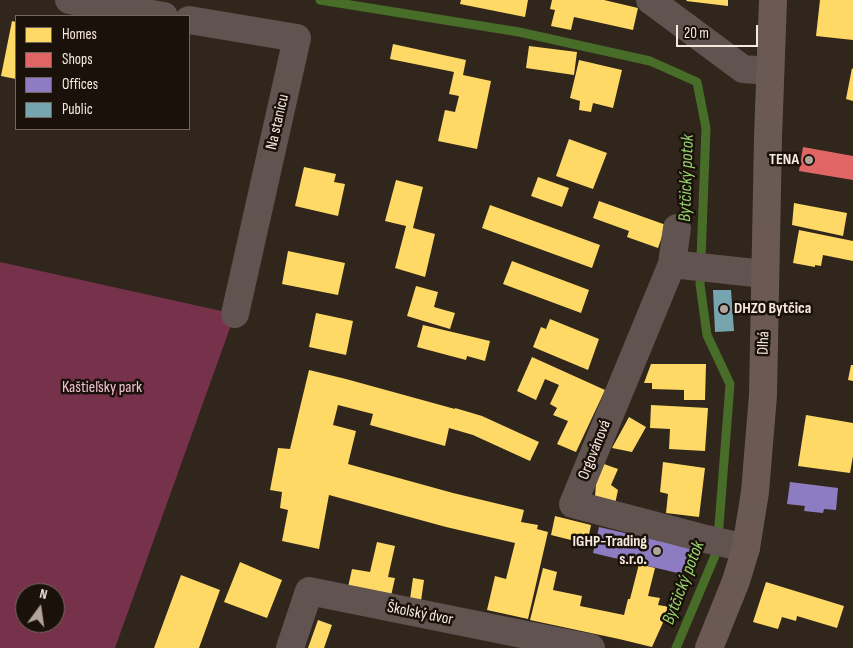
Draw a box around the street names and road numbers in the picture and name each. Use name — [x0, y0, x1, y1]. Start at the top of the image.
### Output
street label: Na stanicu — [262, 92, 294, 152]
street label: Dlhá — [754, 331, 774, 355]
street label: Orgovánová — [574, 417, 616, 483]
street label: Školský dvor — [385, 598, 455, 630]

